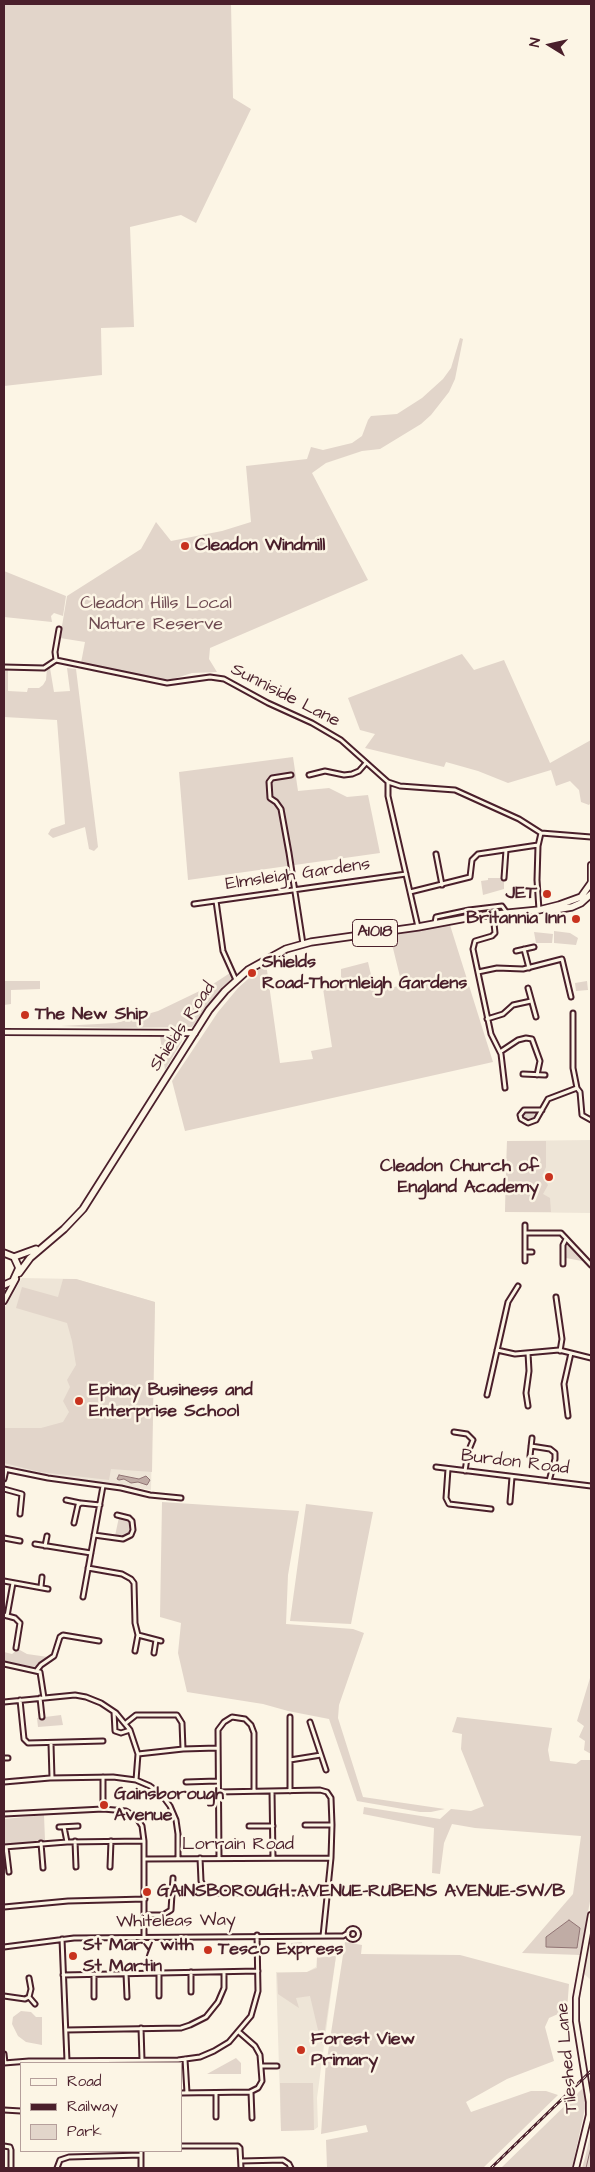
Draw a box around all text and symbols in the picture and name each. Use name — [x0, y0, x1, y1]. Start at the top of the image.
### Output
north arrow — [525, 20, 575, 70]
text: N — [525, 36, 546, 48]
place label: Cleadon Windmill — [195, 535, 325, 557]
marker: Cleadon Windmill — [179, 540, 191, 552]
park label: Cleadon Hills Local Nature Reserve — [80, 593, 232, 636]
street label: Sunniside Lane — [227, 659, 343, 733]
street label: Elmsleigh Gardens — [224, 854, 372, 896]
place label: JET — [506, 883, 537, 905]
marker: JET — [541, 888, 553, 900]
place label: Britannia Inn — [466, 908, 566, 930]
marker: Britannia Inn — [570, 913, 582, 925]
road number: A1018 — [352, 920, 398, 946]
place label: Shields Road-Thornleigh Gardens — [262, 952, 467, 994]
marker: Shields Road-Thornleigh Gardens — [246, 967, 258, 979]
street label: Shields Road — [145, 978, 221, 1076]
place label: The New Ship — [35, 1004, 148, 1026]
marker: The New Ship — [19, 1009, 31, 1021]
place label: Cleadon Church of England Academy — [380, 1156, 539, 1198]
marker: Cleadon Church of England Academy — [543, 1171, 555, 1183]
place label: Epinay Business and Enterprise School — [89, 1380, 253, 1422]
marker: Epinay Business and Enterprise School — [73, 1395, 85, 1407]
street label: Burdon Road — [460, 1446, 570, 1480]
place label: Gainsborough Avenue — [114, 1784, 224, 1826]
marker: Gainsborough Avenue — [98, 1799, 110, 1811]
street label: Lorrain Road — [182, 1834, 294, 1856]
place label: GAINSBOROUGH AVENUE-RUBENS AVENUE-SW/B — [157, 1881, 565, 1903]
marker: GAINSBOROUGH AVENUE-RUBENS AVENUE-SW/B — [141, 1886, 153, 1898]
street label: Whiteleas Way — [116, 1910, 236, 1934]
place label: St Mary with St Martin — [83, 1935, 194, 1978]
place label: Tesco Express — [218, 1939, 344, 1961]
marker: Tesco Express — [202, 1944, 214, 1956]
marker: St Mary with St Martin — [67, 1950, 79, 1962]
street label: Tileshed Lane — [552, 2002, 584, 2114]
place label: Forest View Primary — [311, 2029, 415, 2072]
marker: Forest View Primary — [295, 2044, 307, 2056]
legend — [20, 2062, 182, 2152]
text: Road — [67, 2071, 101, 2092]
text: Railway — [67, 2096, 118, 2117]
text: Park — [67, 2121, 102, 2142]

